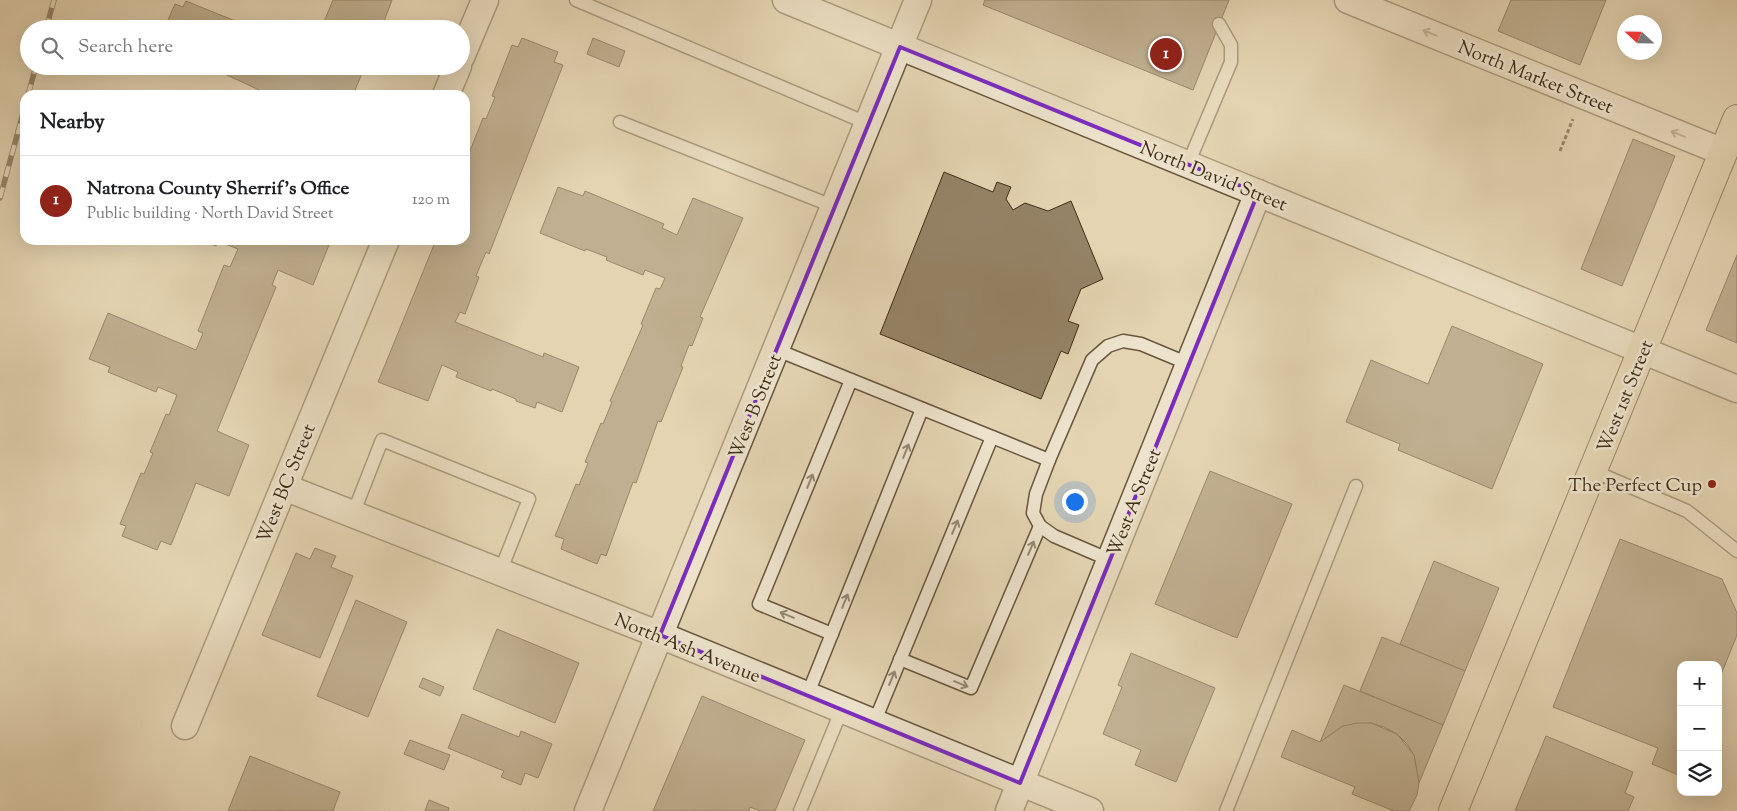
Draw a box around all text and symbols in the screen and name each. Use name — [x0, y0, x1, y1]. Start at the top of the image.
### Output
north arrow — [1617, 15, 1662, 60]
search box — [20, 20, 470, 75]
one-way arrow — [1423, 28, 1438, 37]
icon: search — [38, 34, 66, 62]
text: Search here — [78, 34, 173, 61]
pin: 1 — [1150, 35, 1182, 73]
street label: North Market Street — [1453, 35, 1617, 122]
text: Nearby — [40, 108, 105, 138]
one-way arrow — [1671, 129, 1686, 138]
street label: North David Street — [1135, 135, 1291, 219]
text: Natrona County Sherrif's Office — [87, 176, 349, 203]
text: 1 — [53, 189, 59, 212]
text: 120 m — [412, 189, 450, 212]
text: Public building · North David Street — [87, 203, 333, 226]
street label: West 1st Street — [1591, 336, 1661, 457]
street label: West B Street — [723, 350, 790, 464]
street label: West BC Street — [251, 420, 324, 548]
one-way arrow — [901, 444, 911, 459]
street label: West A Street — [1101, 444, 1169, 561]
place label: The Perfect Cup — [1568, 473, 1702, 500]
one-way arrow — [805, 474, 815, 489]
marker: The Perfect Cup — [1706, 478, 1718, 490]
your location — [1062, 489, 1088, 515]
one-way arrow — [951, 520, 960, 535]
one-way arrow — [1026, 541, 1036, 556]
one-way arrow — [841, 594, 850, 610]
street label: North Ash Avenue — [610, 608, 764, 691]
one-way arrow — [780, 610, 795, 620]
map controls — [1677, 661, 1722, 796]
button: + — [1677, 661, 1722, 706]
one-way arrow — [888, 671, 898, 686]
one-way arrow — [953, 680, 968, 689]
button: − — [1677, 706, 1722, 751]
button: layers — [1677, 751, 1722, 796]

